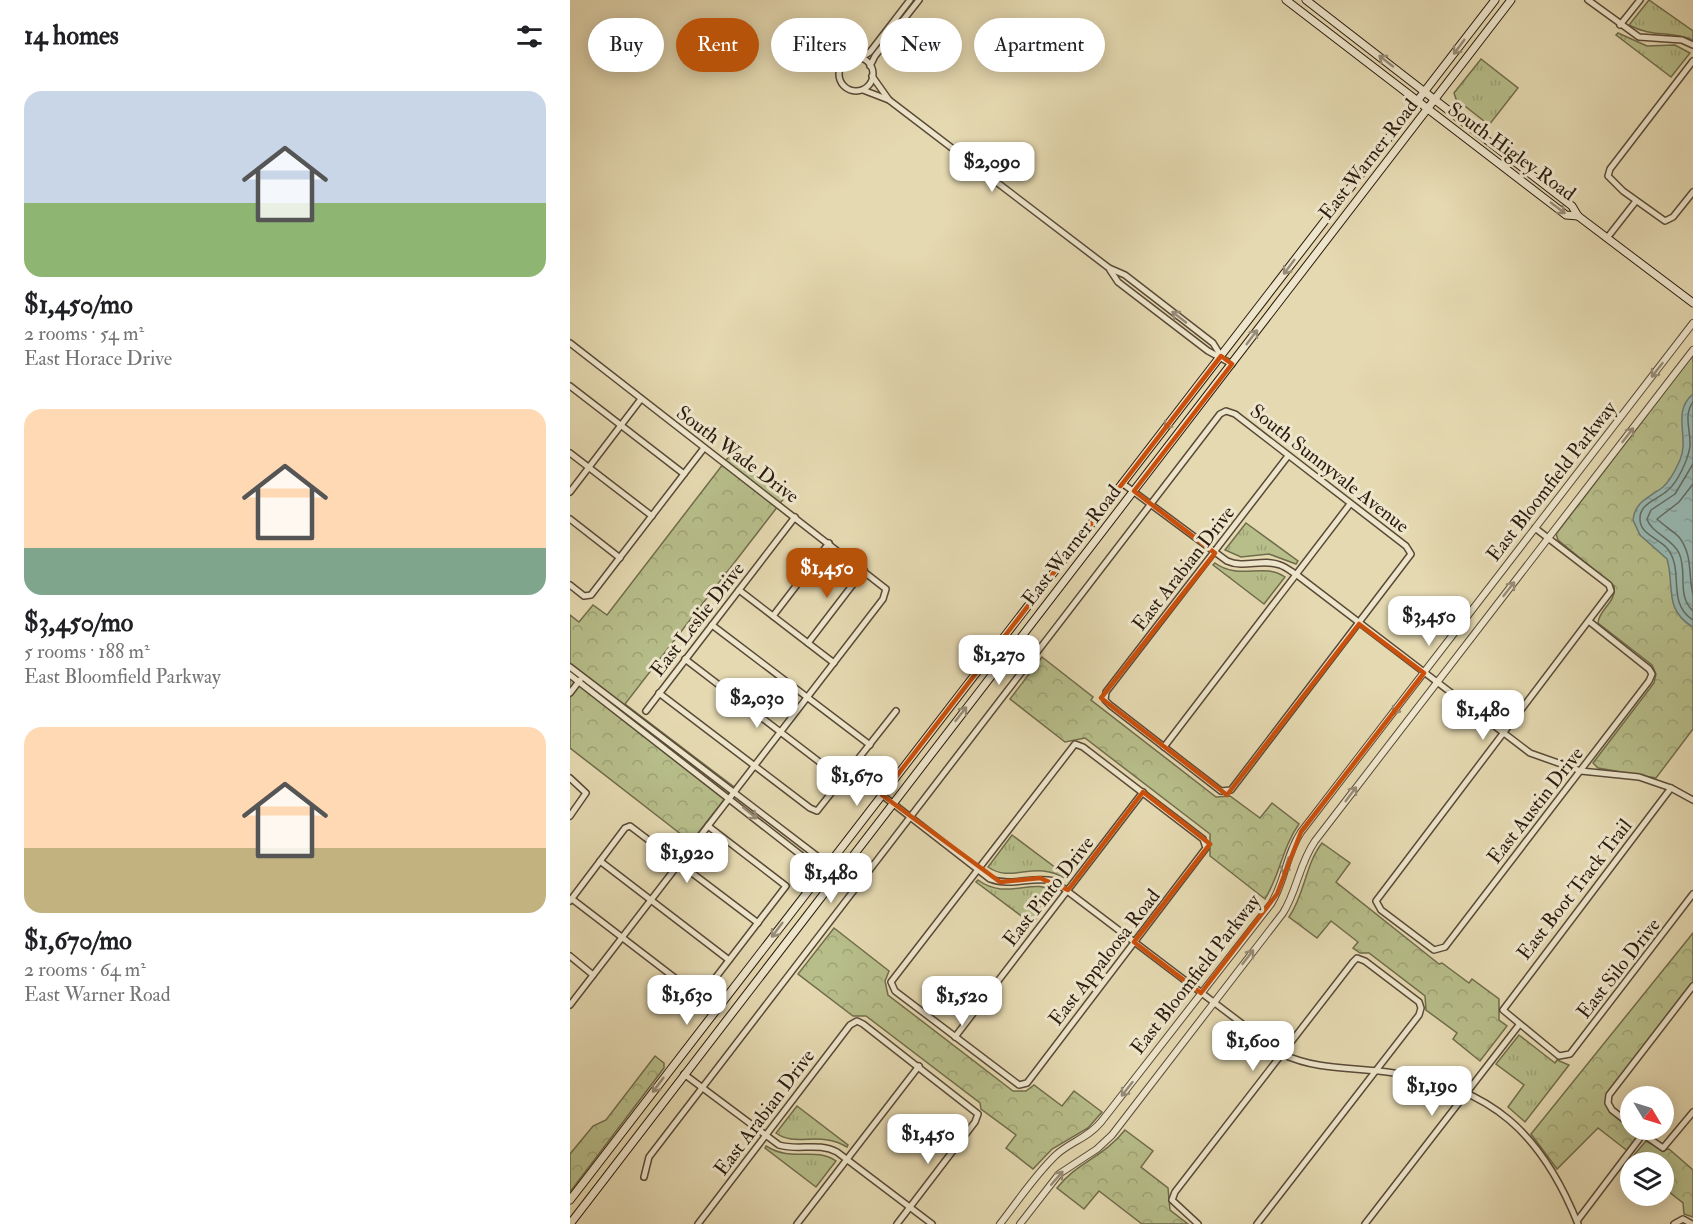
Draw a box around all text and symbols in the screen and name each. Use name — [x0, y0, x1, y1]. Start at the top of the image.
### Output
chip: Buy — [588, 18, 664, 72]
chip: Rent — [676, 18, 759, 72]
chip: Filters — [771, 18, 868, 72]
chip: New — [880, 18, 962, 72]
chip: Apartment — [974, 18, 1105, 72]
text: 14 homes — [24, 20, 119, 52]
icon: filters — [513, 20, 546, 53]
one-way arrow — [1453, 38, 1465, 54]
one-way arrow — [1378, 55, 1394, 68]
street label: East Warner Road — [1313, 94, 1423, 225]
street label: South Higley Road — [1443, 97, 1581, 206]
icon: home — [231, 130, 339, 238]
pin: $2,090 — [943, 142, 1041, 193]
text: $2,090 — [964, 149, 1020, 174]
one-way arrow — [1549, 202, 1565, 215]
one-way arrow — [1282, 259, 1295, 275]
text: $1,450/mo — [24, 289, 133, 321]
one-way arrow — [1171, 310, 1187, 323]
text: 2 rooms · 54 m² — [24, 321, 144, 346]
one-way arrow — [1246, 330, 1259, 346]
text: East Horace Drive — [24, 346, 172, 371]
one-way arrow — [1651, 361, 1664, 377]
street label: East Bloomfield Parkway — [1481, 395, 1623, 567]
street label: South Sunnyvale Avenue — [1245, 398, 1414, 538]
street label: South Wade Drive — [671, 400, 804, 509]
one-way arrow — [1163, 414, 1176, 430]
one-way arrow — [1621, 427, 1634, 443]
icon: home — [231, 448, 339, 556]
street label: East Warner Road — [1016, 480, 1126, 611]
street label: East Arabian Drive — [1127, 501, 1240, 636]
pin: $1,450 — [778, 548, 876, 599]
text: $1,450 — [800, 555, 854, 580]
street label: East Leslie Drive — [645, 557, 750, 682]
one-way arrow — [1502, 581, 1515, 597]
pin: $3,450 — [1380, 596, 1478, 647]
text: $3,450 — [1402, 603, 1456, 628]
text: $3,450/mo — [24, 607, 133, 639]
pin: $1,270 — [950, 635, 1048, 686]
text: 5 rooms · 188 m² — [24, 639, 150, 664]
text: $1,270 — [973, 642, 1025, 667]
text: East Bloomfield Parkway — [24, 664, 221, 689]
pin: $2,030 — [708, 678, 806, 729]
text: $2,030 — [730, 685, 784, 710]
pin: $1,480 — [1434, 690, 1532, 741]
text: $1,480 — [1456, 697, 1510, 722]
one-way arrow — [1391, 699, 1404, 715]
one-way arrow — [955, 707, 968, 723]
street label: East Austin Drive — [1482, 742, 1589, 869]
pin: $1,670 — [808, 756, 906, 807]
text: $1,670 — [831, 763, 883, 788]
icon: home — [231, 766, 339, 874]
one-way arrow — [1345, 786, 1358, 802]
one-way arrow — [741, 806, 757, 819]
street label: East Boot Track Trail — [1512, 814, 1637, 965]
street label: East Pinto Drive — [997, 831, 1099, 952]
pin: $1,920 — [638, 833, 736, 884]
text: $1,920 — [660, 840, 714, 865]
pin: $1,480 — [782, 853, 880, 904]
one-way arrow — [1280, 856, 1291, 875]
text: $1,480 — [804, 860, 858, 885]
street label: East Appaloosa Road — [1043, 884, 1166, 1031]
street label: East Bloomfield Parkway — [1125, 888, 1267, 1060]
street label: East Silo Drive — [1571, 913, 1666, 1024]
one-way arrow — [770, 922, 783, 938]
text: $1,670/mo — [24, 925, 132, 957]
one-way arrow — [1242, 949, 1255, 965]
text: 2 rooms · 64 m² — [24, 957, 146, 982]
pin: $1,630 — [638, 975, 736, 1026]
pin: $1,520 — [913, 976, 1011, 1027]
text: East Warner Road — [24, 982, 171, 1007]
text: $1,630 — [661, 982, 713, 1007]
text: $1,520 — [936, 983, 988, 1008]
pin: $1,600 — [1204, 1021, 1302, 1072]
text: $1,600 — [1226, 1028, 1280, 1053]
street label: East Arabian Drive — [709, 1044, 820, 1181]
pin: $1,190 — [1383, 1066, 1481, 1117]
text: $1,190 — [1407, 1073, 1457, 1098]
one-way arrow — [651, 1077, 664, 1093]
one-way arrow — [1120, 1081, 1133, 1097]
north arrow — [1620, 1086, 1674, 1140]
map controls — [1620, 1086, 1674, 1206]
pin: $1,450 — [879, 1114, 977, 1165]
text: $1,450 — [901, 1121, 955, 1146]
button: layers — [1620, 1152, 1674, 1206]
one-way arrow — [1050, 1171, 1064, 1186]

